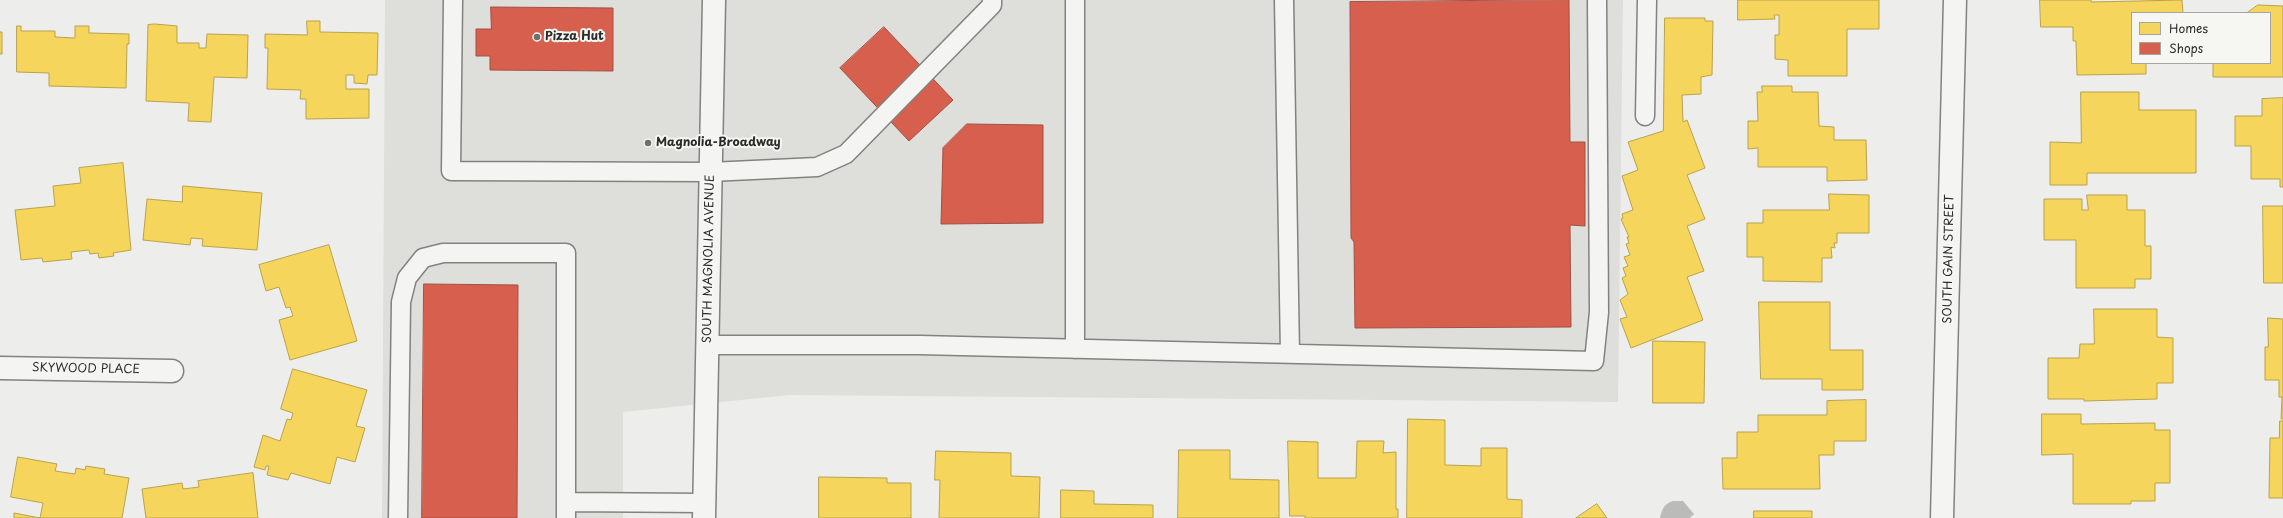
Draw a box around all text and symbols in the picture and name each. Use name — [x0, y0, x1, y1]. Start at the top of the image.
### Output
legend — [2131, 12, 2271, 64]
text: Homes — [2169, 19, 2208, 37]
place label: Pizza Hut — [545, 30, 604, 44]
marker: Pizza Hut — [532, 32, 542, 42]
text: Shops — [2169, 39, 2203, 57]
place label: Magnolia-Broadway — [656, 136, 781, 150]
marker: Magnolia-Broadway — [643, 138, 653, 148]
street label: SOUTH MAGNOLIA AVENUE — [700, 175, 718, 343]
street label: SOUTH GAIN STREET — [1941, 194, 1957, 324]
street label: SKYWOOD PLACE — [32, 361, 140, 377]

